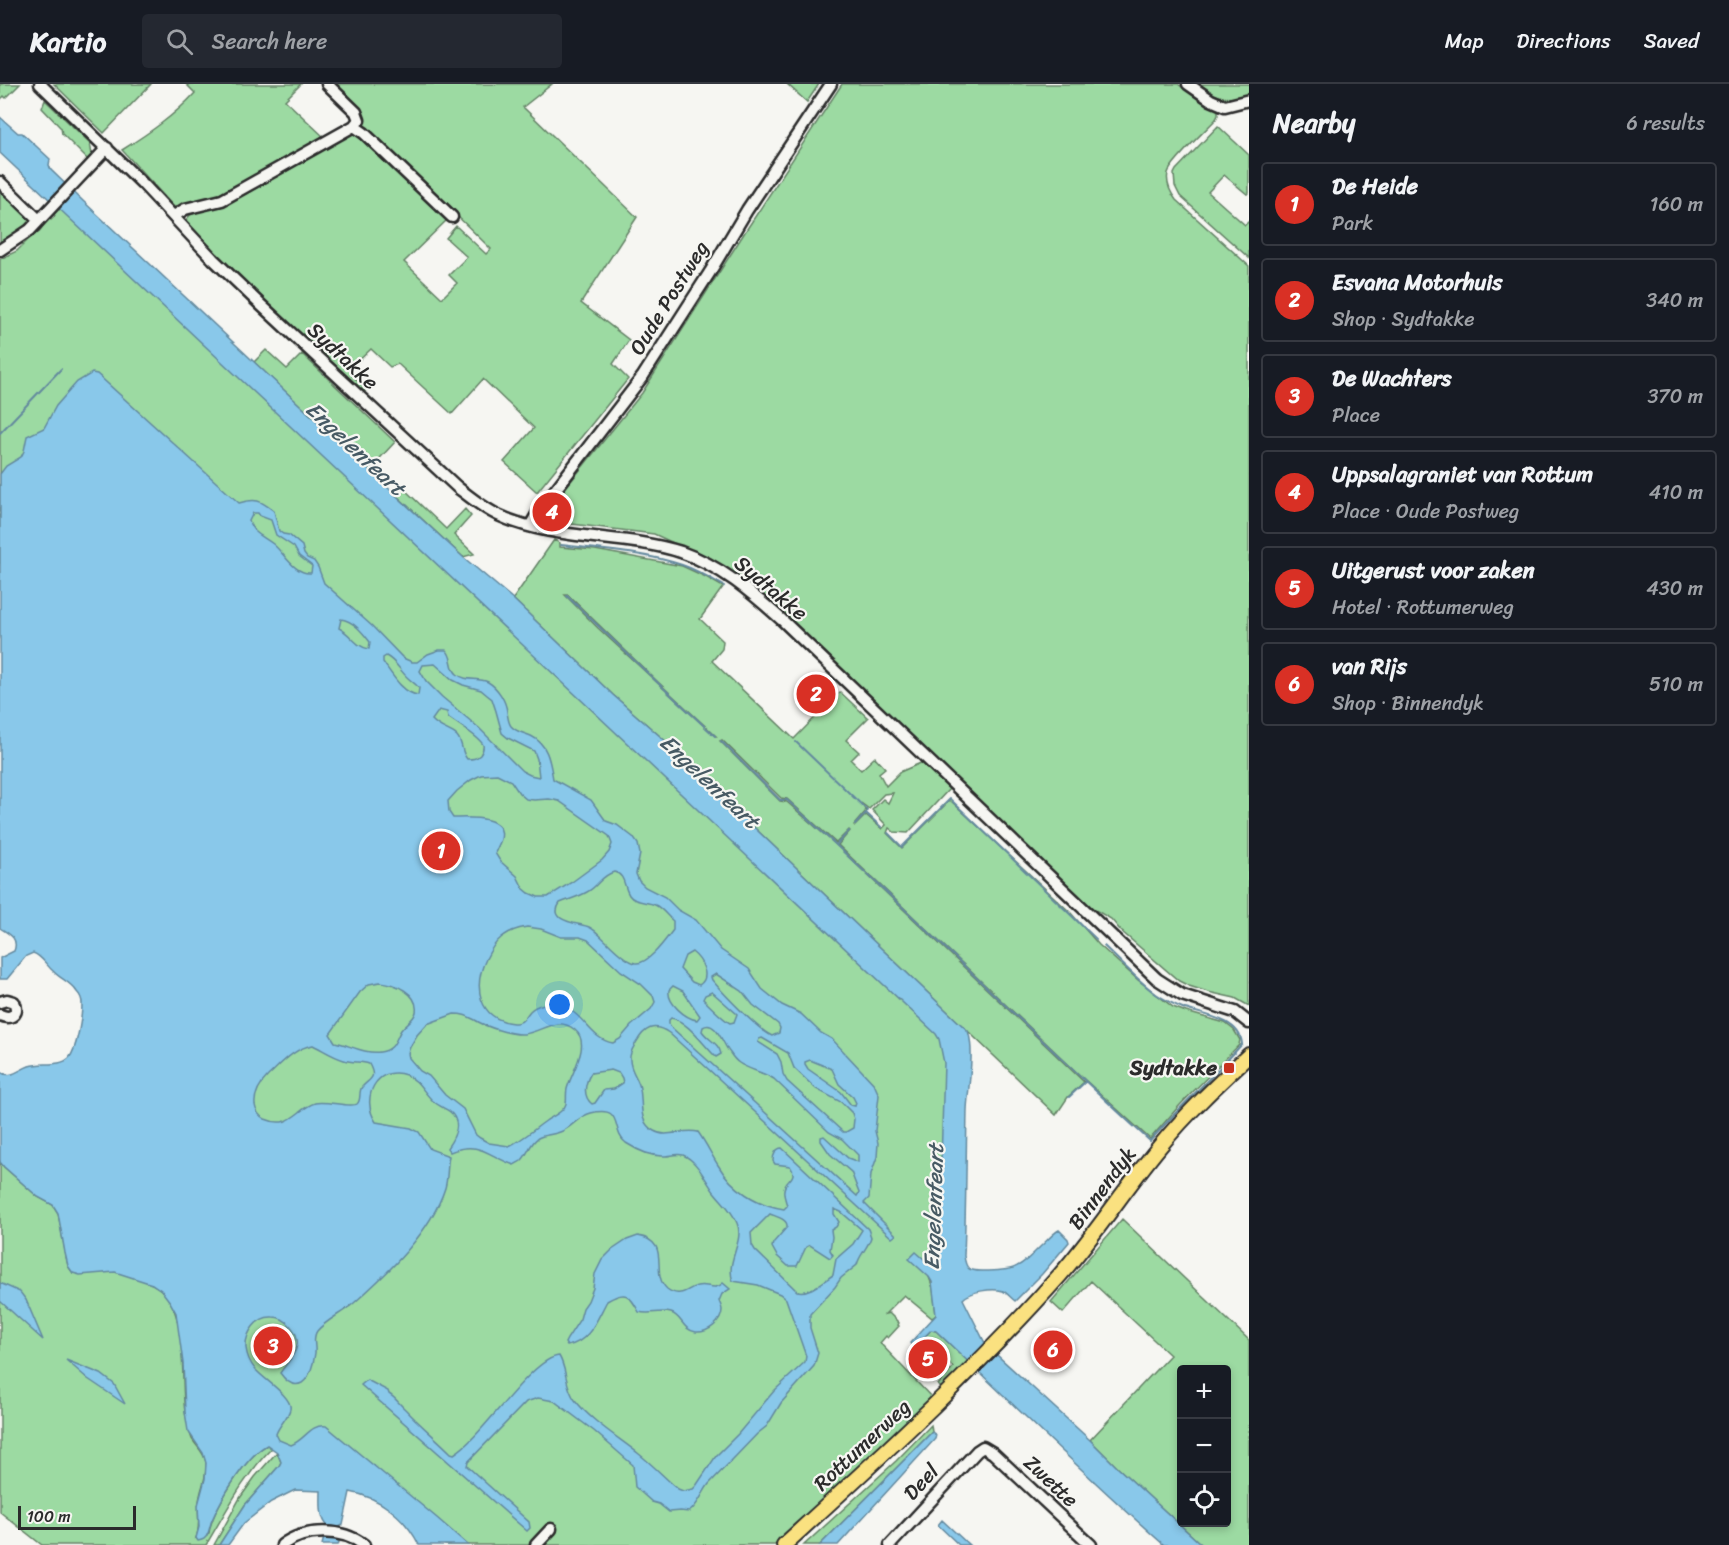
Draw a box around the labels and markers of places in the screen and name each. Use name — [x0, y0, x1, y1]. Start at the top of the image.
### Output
pin: 4 — [532, 490, 572, 534]
pin: 2 — [796, 672, 836, 716]
pin: 1 — [422, 828, 460, 873]
place label: Sydtakke — [1129, 1049, 1217, 1087]
marker: Sydtakke — [1222, 1061, 1236, 1075]
pin: 3 — [254, 1324, 292, 1368]
pin: 6 — [1034, 1328, 1072, 1372]
pin: 5 — [908, 1336, 948, 1382]

